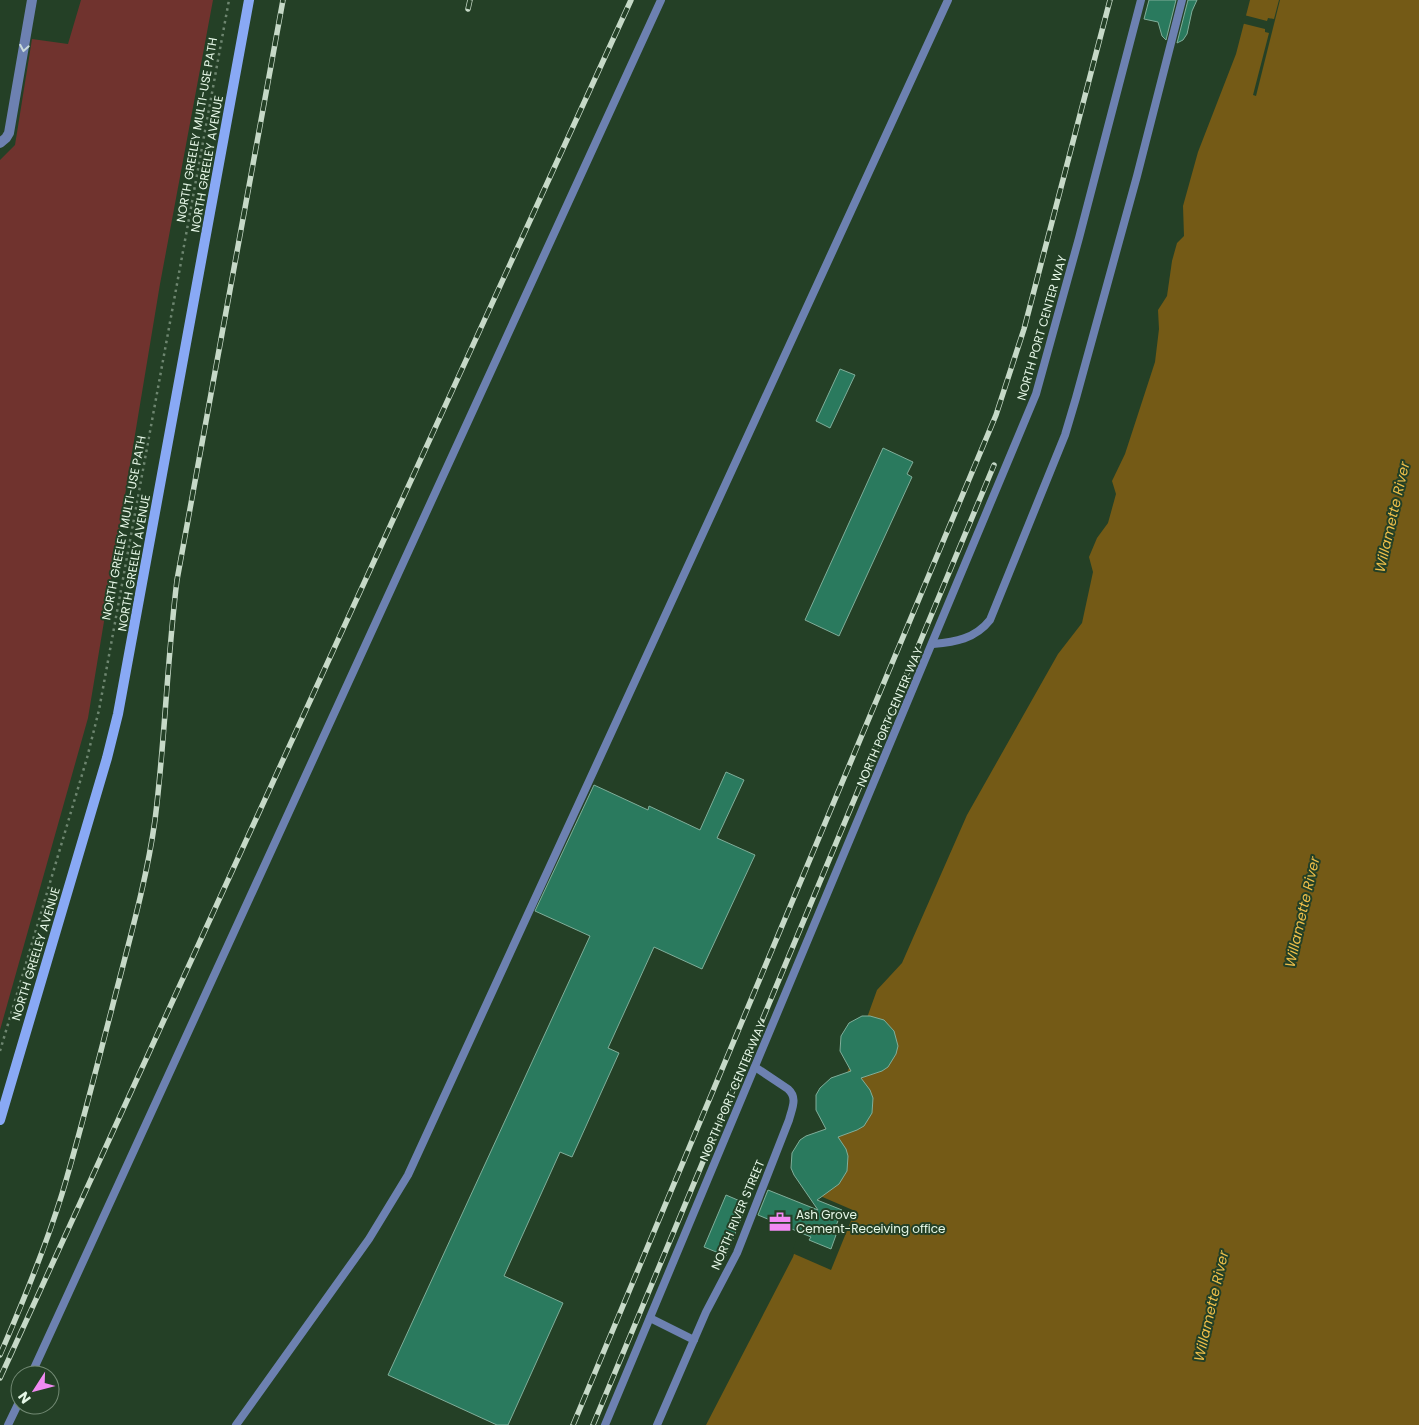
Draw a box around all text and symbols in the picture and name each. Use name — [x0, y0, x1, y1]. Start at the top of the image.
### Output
street label: NORTH GREELEY MULTI-USE PATH — [172, 36, 221, 224]
one-way arrow — [19, 44, 29, 52]
street label: NORTH GREELEY AVENUE — [186, 94, 227, 234]
street label: NORTH PORT CENTER WAY — [1013, 253, 1070, 402]
street label: NORTH GREELEY MULTI-USE PATH — [97, 434, 150, 622]
water label: Willamette River — [1370, 459, 1415, 574]
street label: NORTH GREELEY AVENUE — [113, 493, 154, 633]
street label: NORTH PORT CENTER WAY — [852, 644, 927, 789]
water label: Willamette River — [1280, 854, 1325, 969]
street label: NORTH GREELEY AVENUE — [7, 885, 64, 1023]
street label: NORTH PORT CENTER WAY — [695, 1018, 770, 1163]
street label: NORTH RIVER STREET — [707, 1157, 769, 1272]
place label: Ash Grove Cement-Receiving office — [796, 1206, 946, 1237]
office icon: Ash Grove Cement-Receiving office — [767, 1209, 793, 1235]
water label: Willamette River — [1189, 1248, 1234, 1363]
north arrow — [10, 1365, 60, 1415]
text: N — [13, 1388, 36, 1408]

